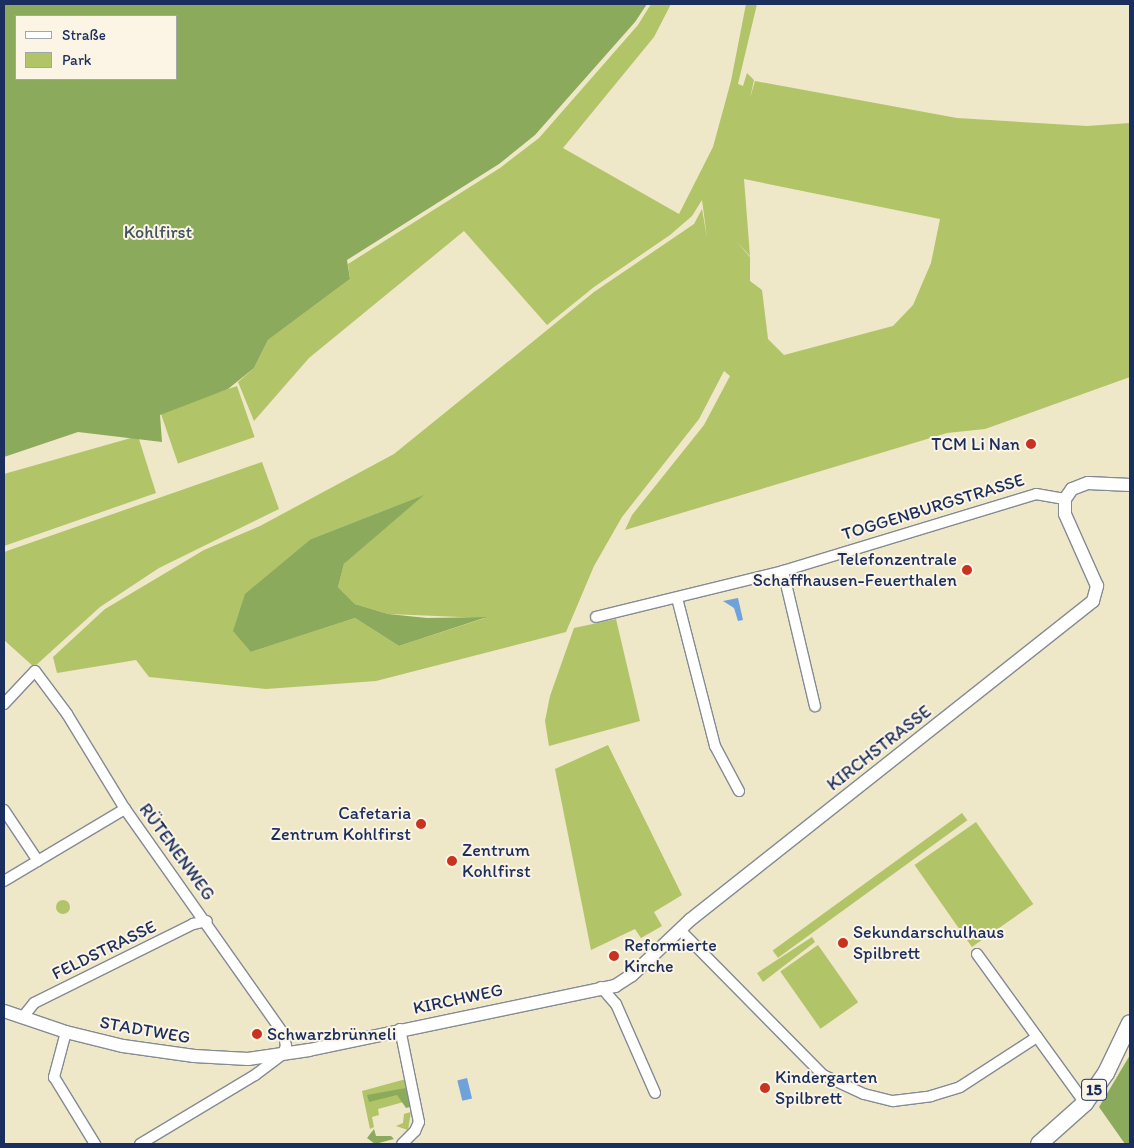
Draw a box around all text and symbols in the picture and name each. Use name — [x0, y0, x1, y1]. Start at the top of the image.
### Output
legend — [15, 15, 178, 80]
text: Straße — [62, 26, 106, 44]
text: Park — [62, 51, 92, 69]
park label: Kohlfirst — [124, 221, 192, 243]
place label: TCM Li Nan — [931, 433, 1020, 455]
marker: TCM Li Nan — [1024, 437, 1038, 451]
street label: TOGGENBURGSTRASSE — [839, 469, 1027, 545]
place label: Telefonzentrale Schaffhausen-Feuerthalen — [753, 549, 957, 592]
marker: Telefonzentrale Schaffhausen-Feuerthalen — [961, 564, 973, 576]
street label: KIRCHSTRASSE — [823, 701, 935, 795]
street label: RÜTENENWEG — [134, 799, 220, 905]
place label: Cafetaria Zentrum Kohlfirst — [270, 803, 411, 846]
marker: Cafetaria Zentrum Kohlfirst — [415, 818, 427, 830]
place label: Zentrum Kohlfirst — [462, 840, 531, 882]
marker: Zentrum Kohlfirst — [446, 855, 458, 867]
street label: FELDSTRASSE — [48, 915, 160, 985]
place label: Sekundarschulhaus Spilbrett — [853, 922, 1004, 964]
place label: Reformierte Kirche — [624, 935, 717, 978]
marker: Sekundarschulhaus Spilbrett — [837, 937, 849, 949]
marker: Reformierte Kirche — [608, 950, 620, 962]
street label: KIRCHWEG — [411, 979, 505, 1019]
street label: STADTWEG — [98, 1011, 192, 1049]
place label: Schwarzbrünneli — [267, 1023, 396, 1045]
marker: Schwarzbrünneli — [251, 1028, 263, 1040]
place label: Kindergarten Spilbrett — [775, 1067, 877, 1110]
road number: 15 — [1080, 1076, 1108, 1104]
marker: Kindergarten Spilbrett — [759, 1082, 771, 1094]

